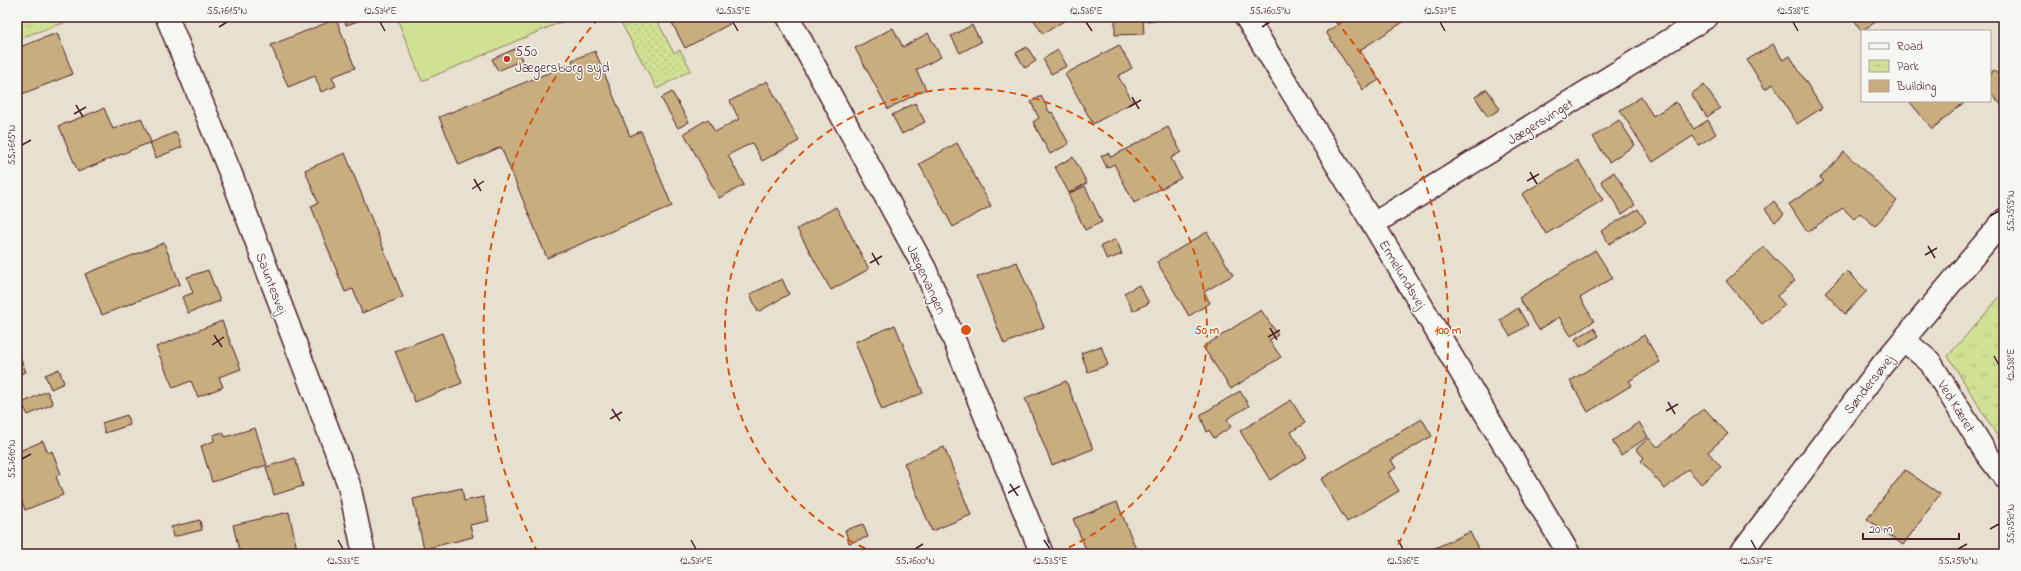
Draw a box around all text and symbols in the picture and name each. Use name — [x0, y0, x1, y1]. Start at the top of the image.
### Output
text: 55.7615°N — [207, 4, 247, 19]
text: 12.534°E — [364, 4, 396, 19]
text: 12.535°E — [716, 4, 750, 19]
text: 12.536°E — [1069, 4, 1103, 19]
text: 55.7605°N — [1249, 4, 1291, 19]
text: 12.537°E — [1424, 4, 1456, 19]
text: 12.538°E — [1777, 4, 1809, 19]
legend — [1861, 30, 1991, 102]
text: Road — [1897, 38, 1923, 56]
place label: 550 Jægersborg syd — [515, 42, 610, 80]
marker: 550 Jægersborg syd — [502, 54, 512, 64]
text: Park — [1897, 58, 1919, 76]
text: Building — [1896, 78, 1936, 97]
street label: Jægersvinget — [1504, 93, 1579, 152]
text: 55.7615°N — [5, 125, 20, 165]
text: 55.7595°N — [2004, 190, 2019, 232]
street label: Ermelundsvej — [1373, 236, 1431, 314]
street label: Jægervangen — [899, 241, 951, 319]
street label: Sauntesvej — [249, 250, 292, 318]
text: 50 m — [1195, 322, 1220, 340]
text: 100 m — [1435, 322, 1462, 340]
centre of rings — [959, 323, 973, 337]
text: 12.538°E — [2004, 349, 2019, 381]
street label: Søndersøvej — [1839, 350, 1900, 419]
street label: Ved Kæret — [1931, 376, 1980, 437]
text: 55.7610°N — [5, 439, 20, 478]
text: 55.7590°N — [2004, 504, 2019, 544]
scale bar — [1863, 515, 1959, 541]
text: 20 m — [1869, 521, 1892, 539]
text: 12.533°E — [327, 554, 359, 569]
text: 12.534°E — [680, 554, 712, 569]
text: 55.7600°N — [895, 554, 935, 569]
text: 12.535°E — [1033, 554, 1067, 569]
text: 12.536°E — [1386, 554, 1420, 569]
text: 12.537°E — [1740, 554, 1772, 569]
text: 55.7590°N — [1938, 554, 1978, 569]

